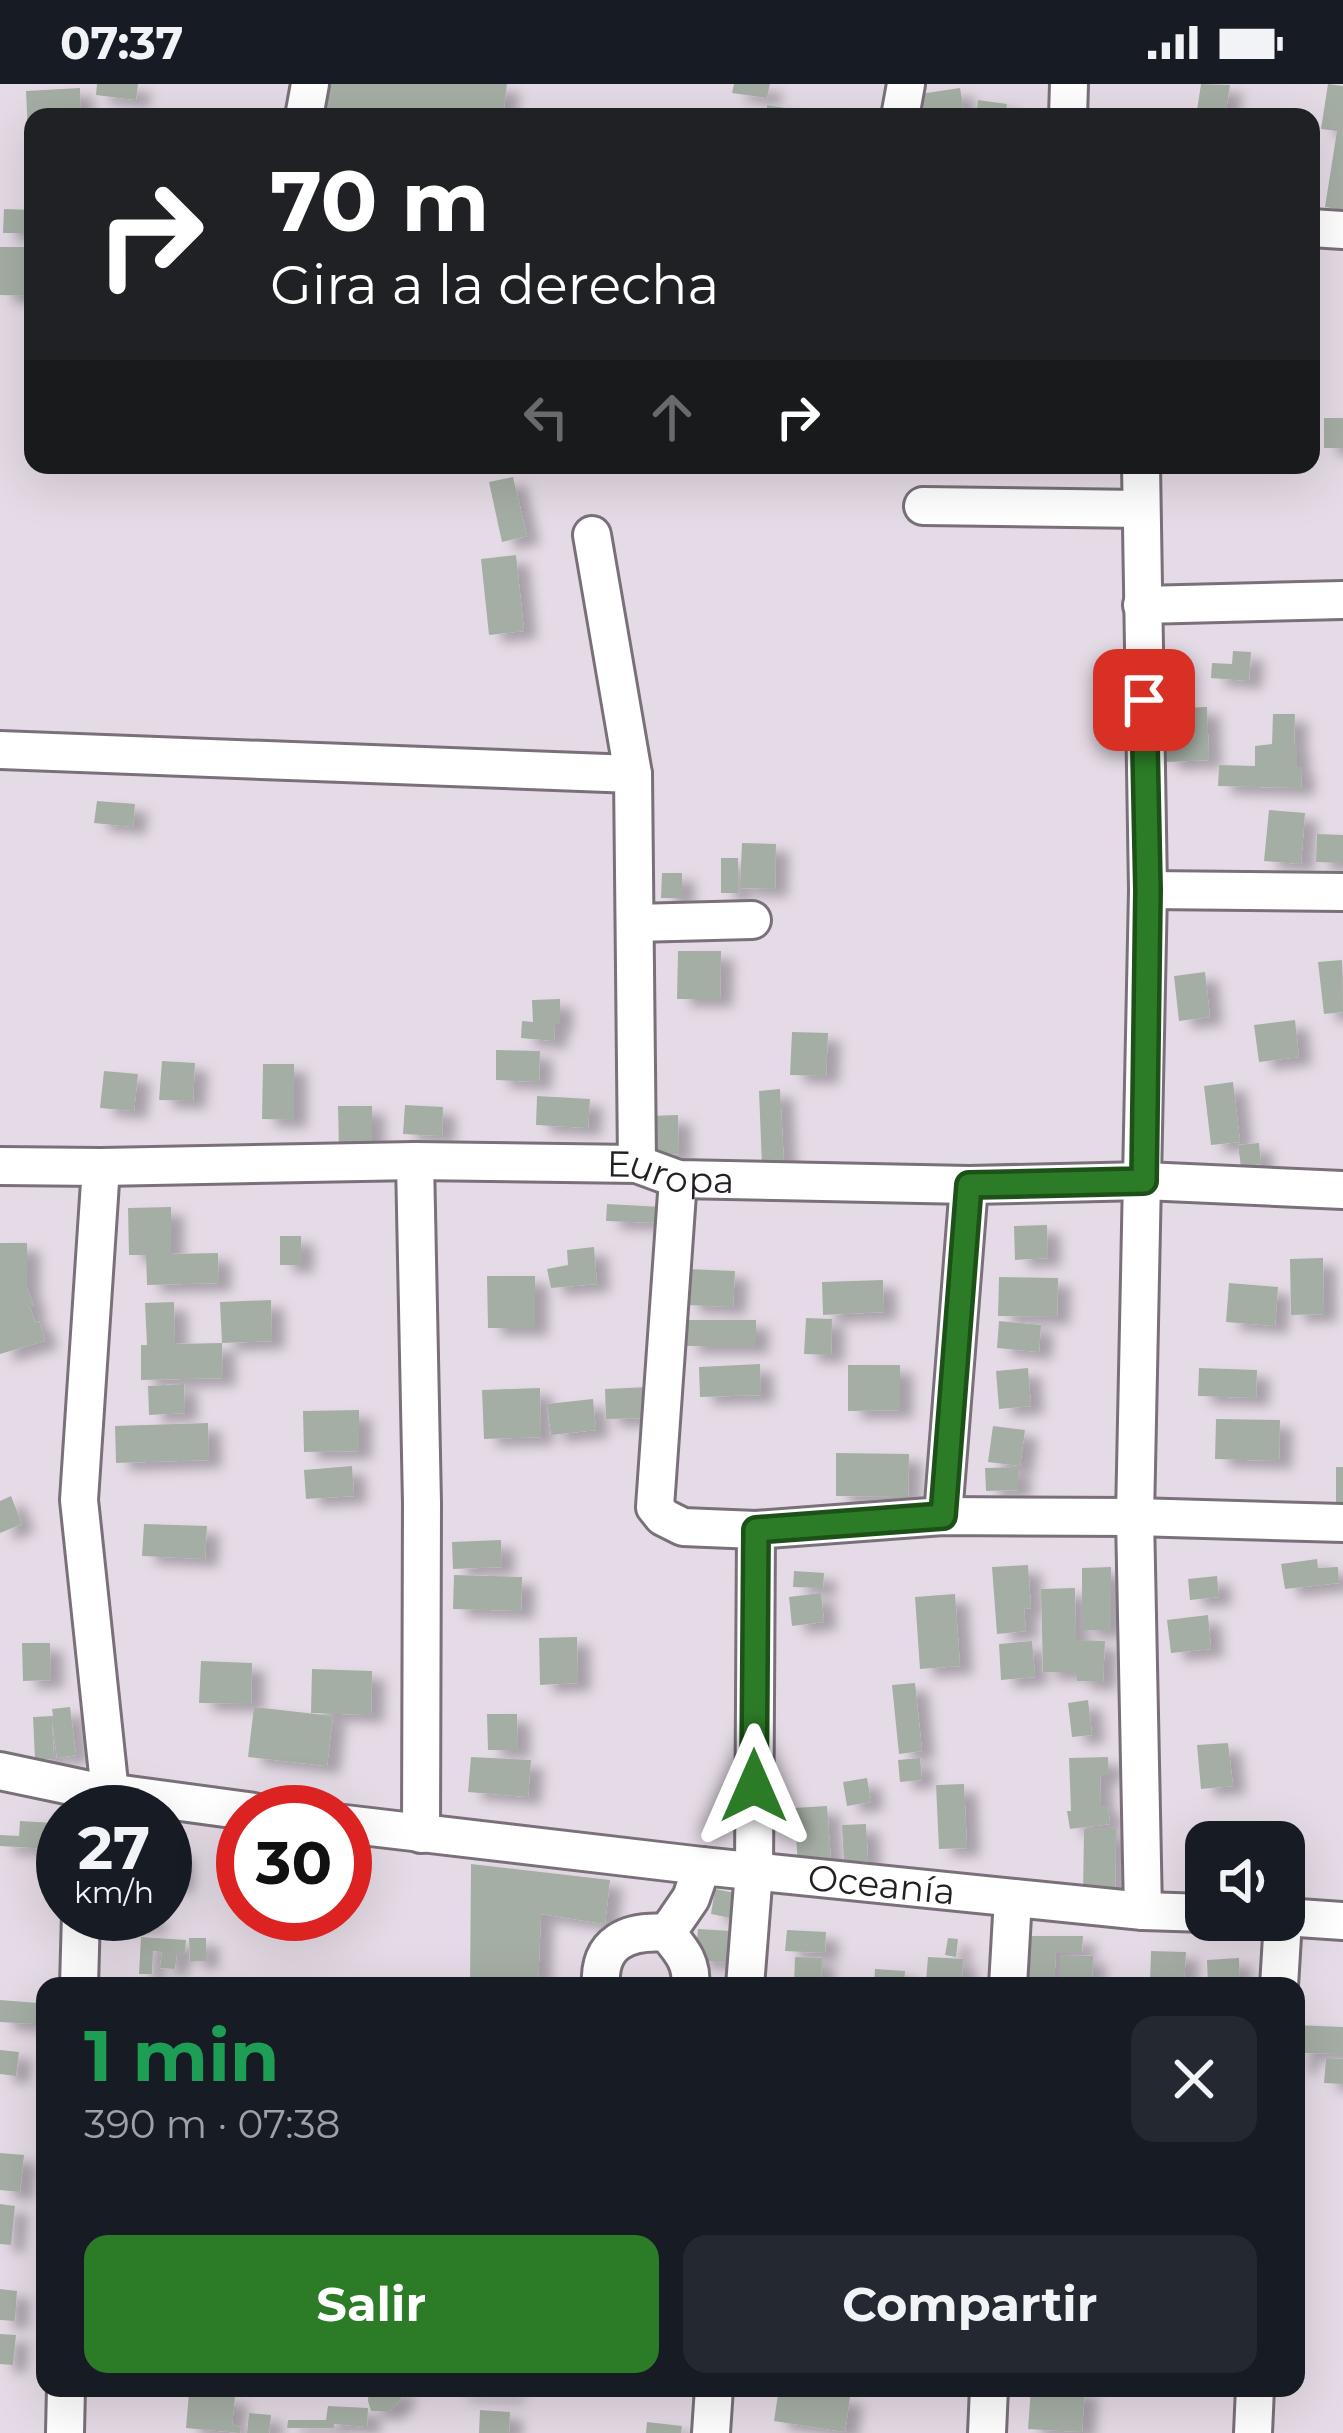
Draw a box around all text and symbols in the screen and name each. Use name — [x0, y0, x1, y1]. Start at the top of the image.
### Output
text: 07:37 — [60, 15, 183, 70]
text: 70 m — [270, 150, 489, 252]
icon: right — [72, 156, 228, 312]
text: Gira a la derecha — [270, 252, 719, 318]
icon: left — [513, 384, 579, 450]
icon: ahead — [639, 384, 705, 450]
icon: right — [765, 384, 831, 450]
pin — [1093, 649, 1195, 751]
icon: arrive — [1111, 667, 1177, 733]
street label: Europa — [607, 1141, 735, 1203]
position arrow — [691, 1723, 817, 1849]
speed limit sign: 30 — [216, 1785, 372, 1941]
text: 27 — [78, 1811, 150, 1884]
map controls — [1185, 1821, 1305, 1941]
button: sound — [1185, 1821, 1305, 1941]
street label: Oceanía — [806, 1855, 957, 1914]
text: km/h — [74, 1874, 154, 1911]
text: 1 min — [84, 2011, 280, 2099]
button: close — [1131, 2016, 1257, 2142]
text: 390 m · 07:38 — [84, 2100, 340, 2148]
button: Salir — [84, 2235, 659, 2373]
button: Compartir — [683, 2235, 1257, 2373]

